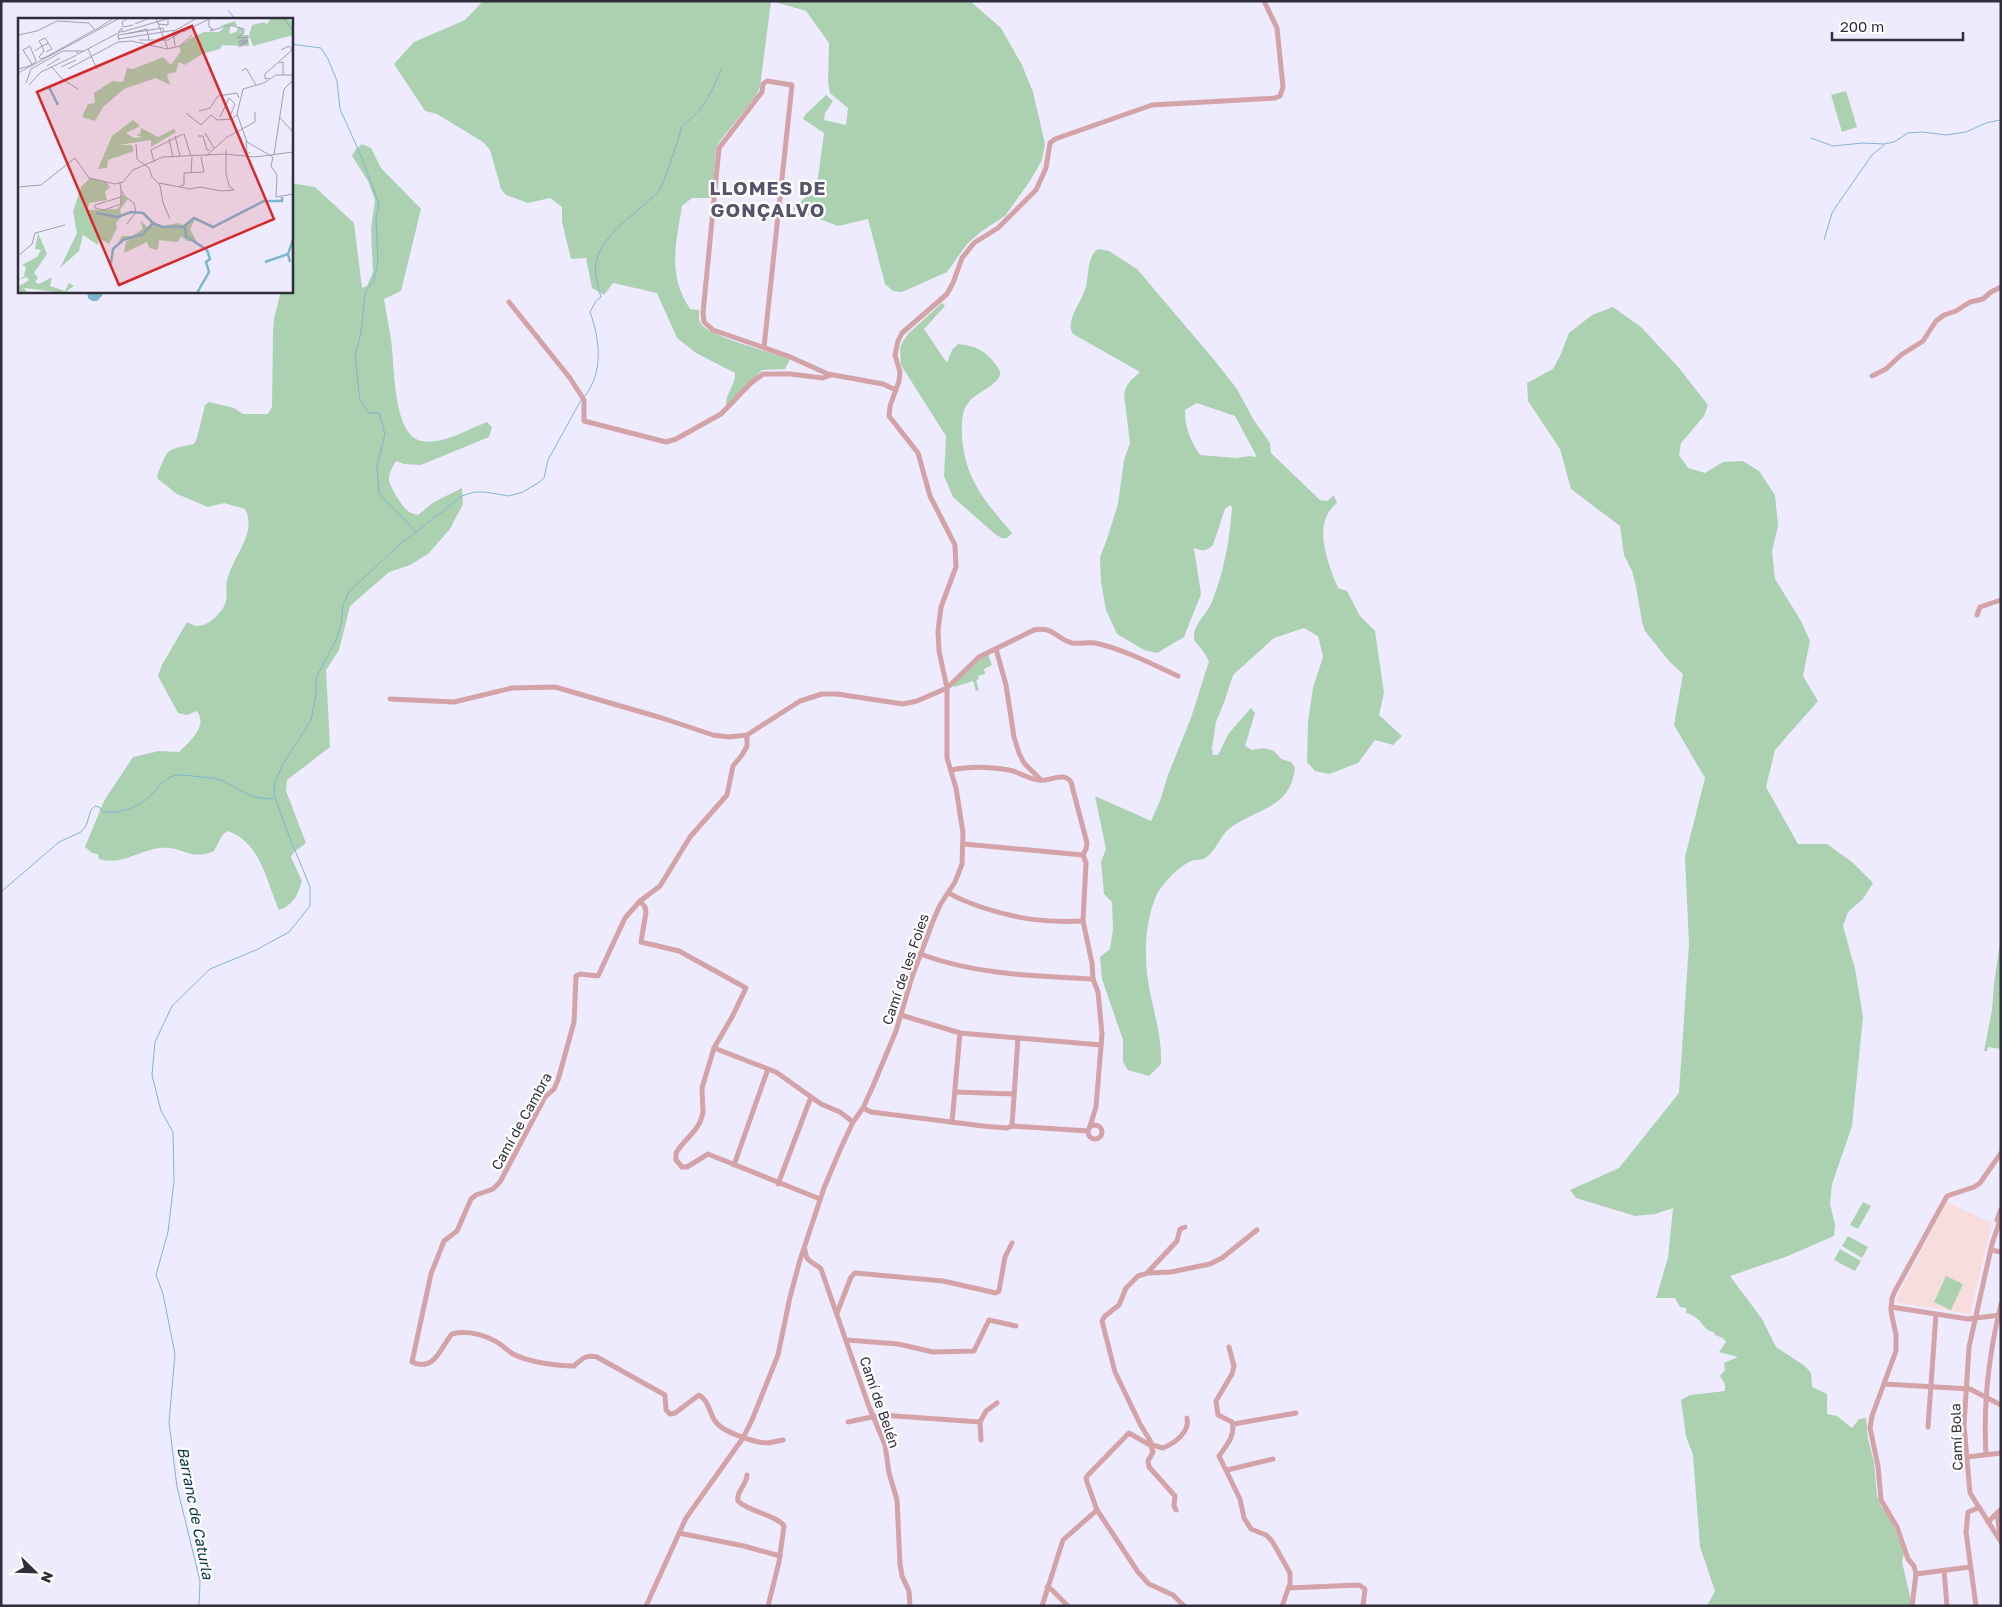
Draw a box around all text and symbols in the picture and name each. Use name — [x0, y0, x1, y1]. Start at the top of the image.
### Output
scale bar — [1832, 10, 1963, 42]
text: 200 m — [1840, 17, 1884, 35]
inset map — [18, 18, 292, 292]
district label: LLOMES DE GONÇALVO — [710, 176, 826, 221]
street label: Camí de les Foies — [878, 911, 932, 1027]
street label: Camí de Cambra — [487, 1069, 555, 1173]
street label: Camí de Belén — [856, 1354, 904, 1450]
street label: Camí Bola — [1946, 1403, 1966, 1471]
water label: Barranc de Caturla — [174, 1445, 218, 1581]
north arrow — [10, 1547, 60, 1597]
text: N — [38, 1569, 57, 1585]

